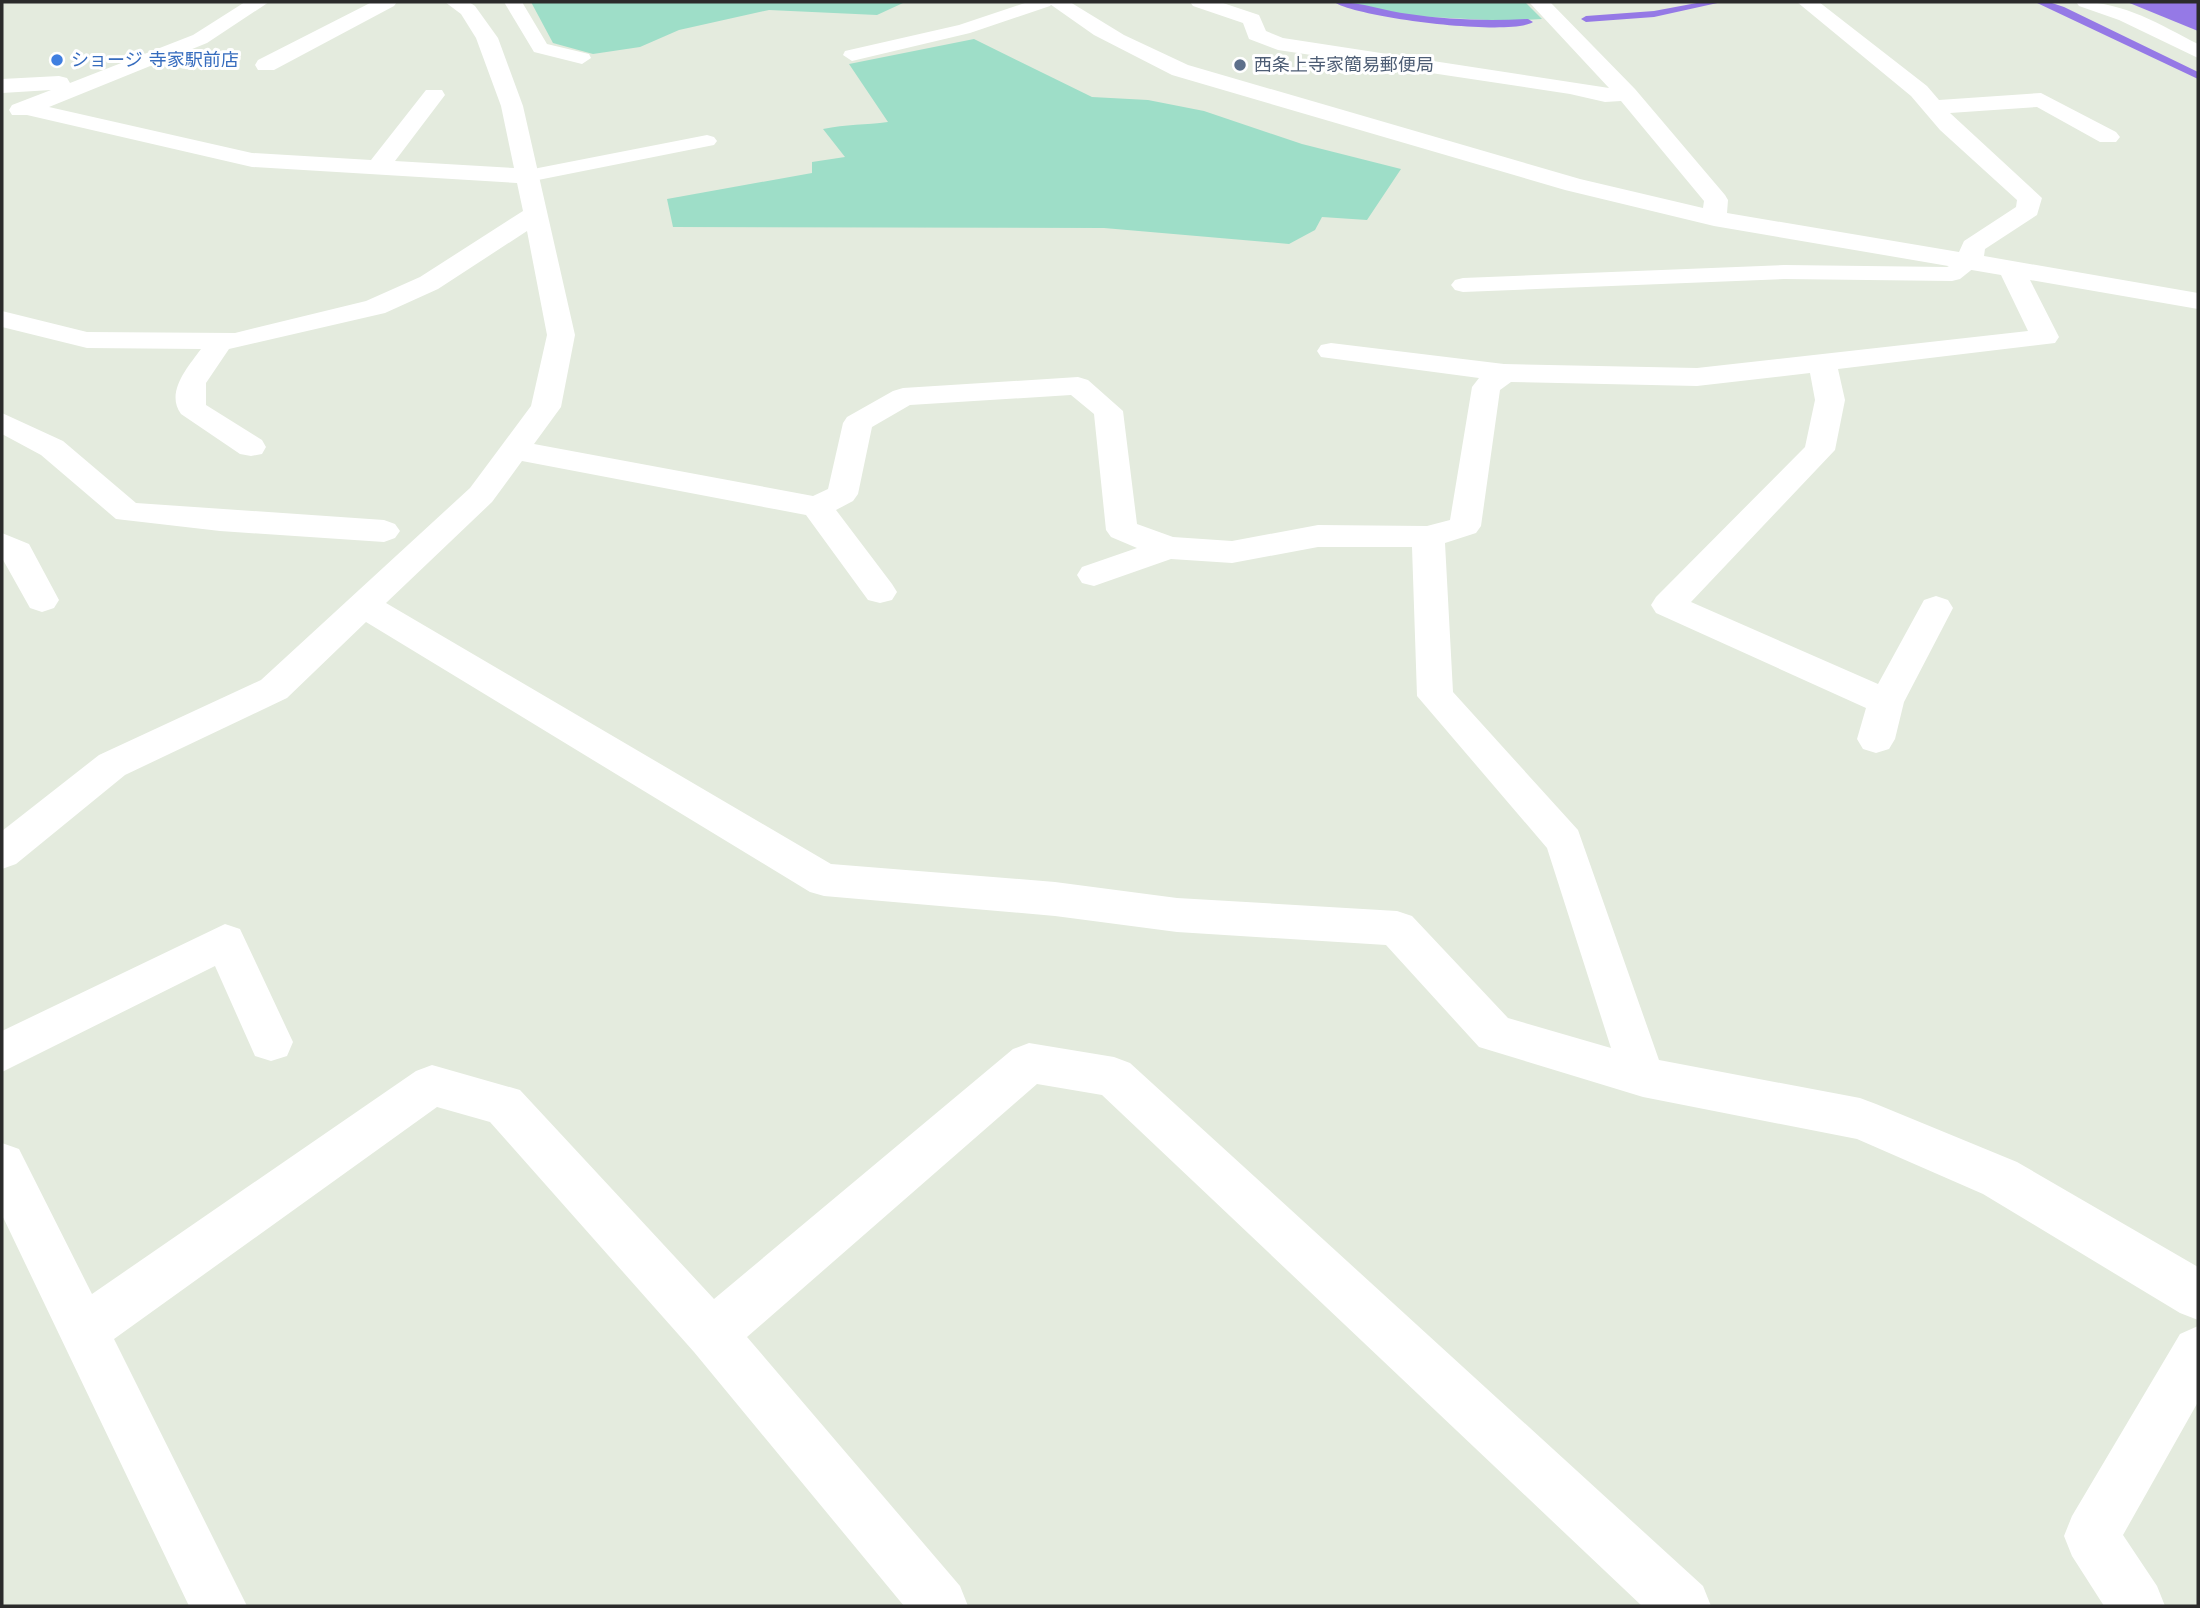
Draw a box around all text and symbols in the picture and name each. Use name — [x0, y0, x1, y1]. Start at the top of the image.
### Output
place label: ショージ 寺家駅前店 — [71, 49, 239, 70]
marker: ショージ 寺家駅前店 — [49, 52, 65, 68]
place label: 西条上寺家簡易郵便局 — [1254, 54, 1434, 75]
marker: 西条上寺家簡易郵便局 — [1232, 57, 1248, 73]

